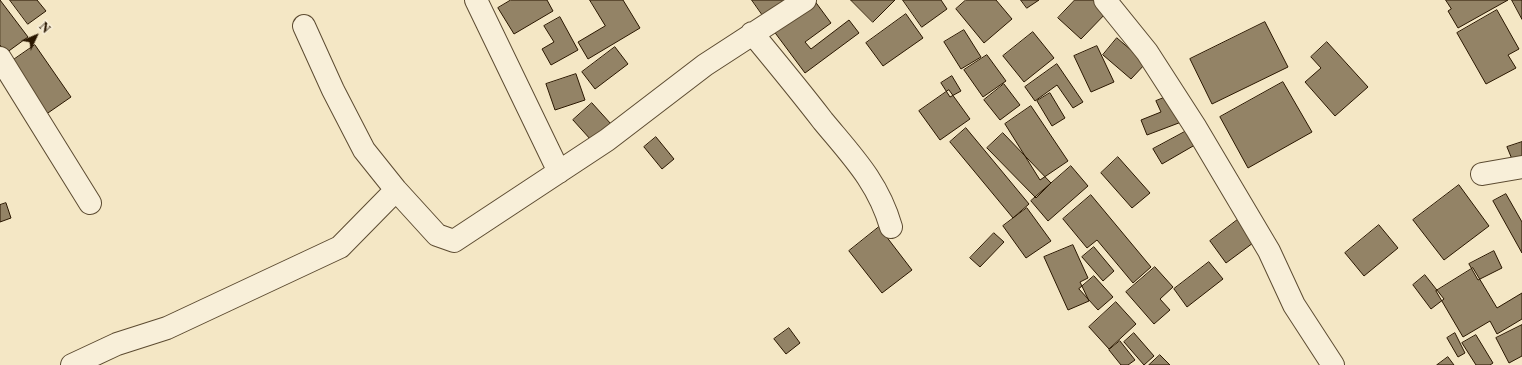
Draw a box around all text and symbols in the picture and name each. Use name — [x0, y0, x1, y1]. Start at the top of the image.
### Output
north arrow — [16, 16, 56, 56]
text: N — [36, 19, 53, 36]

